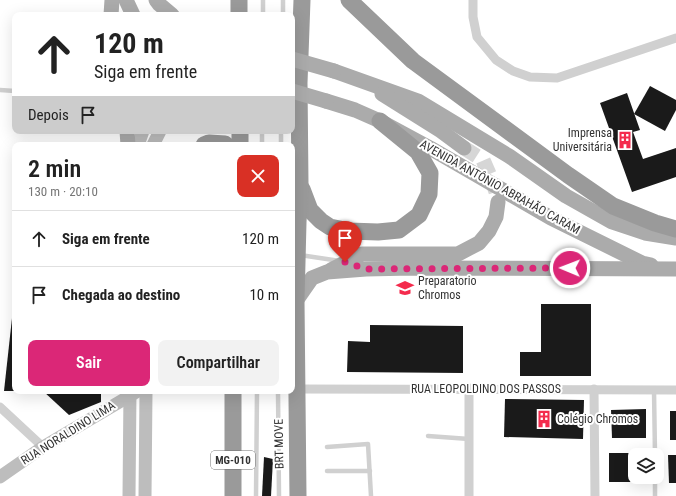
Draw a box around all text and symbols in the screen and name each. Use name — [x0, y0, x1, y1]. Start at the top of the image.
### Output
text: 120 m — [94, 27, 164, 60]
icon: ahead — [28, 28, 80, 80]
text: Siga em frente — [94, 61, 197, 82]
icon: arrive — [77, 104, 99, 126]
text: Depois — [28, 106, 69, 124]
place label: Imprensa Universitária — [553, 126, 612, 154]
building icon: Imprensa Universitária — [615, 130, 635, 150]
street label: AVENIDA ANTÔNIO ABRAHÃO CARAM — [417, 135, 584, 237]
text: 2 min — [28, 155, 81, 183]
button: close — [237, 155, 279, 197]
text: 130 m · 20:10 — [28, 184, 98, 199]
pin — [328, 221, 362, 262]
icon: arrive — [334, 227, 356, 249]
icon: ahead — [28, 228, 50, 250]
text: Siga em frente — [62, 230, 150, 248]
text: 120 m — [242, 230, 279, 248]
position arrow — [549, 247, 591, 289]
place label: Preparatorio Chromos — [418, 274, 477, 302]
school or university icon: Preparatorio Chromos — [395, 278, 415, 298]
icon: arrive — [28, 284, 50, 306]
text: Chegada ao destino — [62, 286, 180, 304]
text: 10 m — [249, 286, 279, 304]
button: Sair — [28, 340, 150, 386]
button: Compartilhar — [158, 340, 279, 386]
street label: RUA LEOPOLDINO DOS PASSOS — [411, 382, 561, 396]
street label: RUA NORALDINO LIMA — [18, 398, 118, 468]
building icon: Colégio Chromos — [534, 409, 554, 429]
place label: Colégio Chromos — [557, 412, 638, 426]
street label: BRT MOVE — [272, 419, 286, 469]
map controls — [628, 448, 664, 484]
button: layers — [628, 448, 664, 484]
road number: MG-010 — [211, 451, 255, 469]

